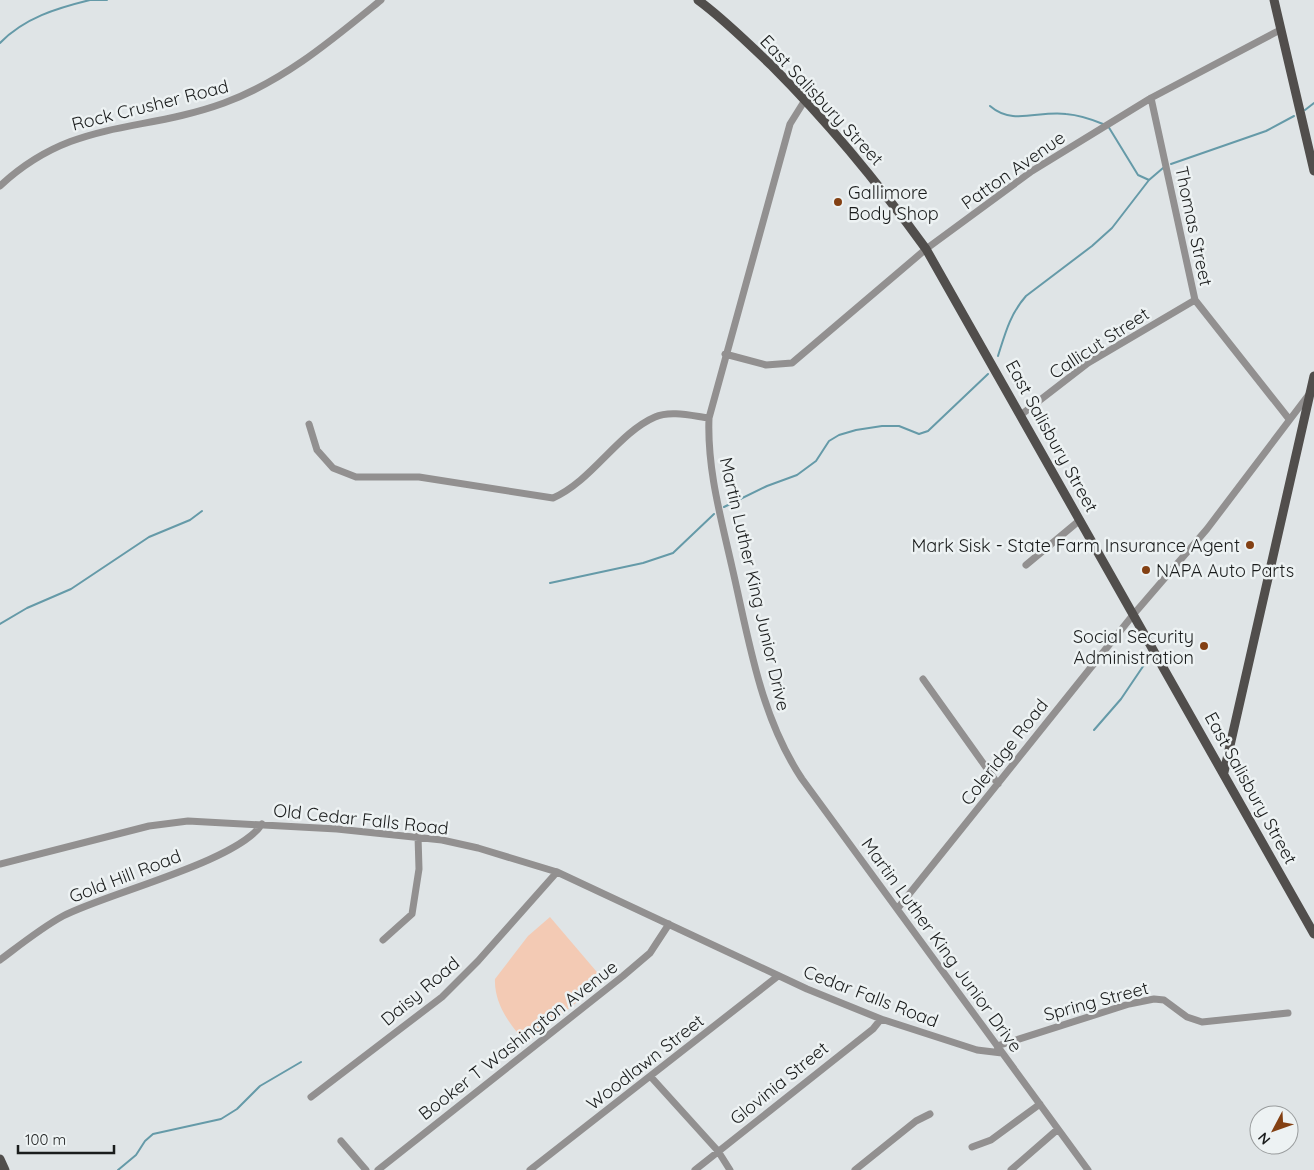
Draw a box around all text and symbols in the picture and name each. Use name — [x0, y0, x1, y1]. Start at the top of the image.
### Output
street label: East Salisbury Street — [755, 30, 889, 170]
street label: Rock Crusher Road — [69, 74, 231, 136]
street label: Patton Avenue — [957, 126, 1069, 214]
street label: Thomas Street — [1170, 164, 1218, 288]
place label: Gallimore Body Shop — [848, 181, 939, 225]
marker: Gallimore Body Shop — [832, 196, 844, 208]
street label: Callicut Street — [1045, 302, 1153, 384]
street label: East Salisbury Street — [1001, 356, 1103, 516]
street label: Martin Luther King Junior Drive — [715, 455, 795, 713]
place label: Mark Sisk - State Farm Insurance Agent — [911, 534, 1240, 557]
marker: Mark Sisk - State Farm Insurance Agent — [1244, 539, 1256, 551]
place label: NAPA Auto Parts — [1156, 559, 1294, 582]
marker: NAPA Auto Parts — [1140, 564, 1152, 576]
place label: Social Security Administration — [1073, 625, 1194, 669]
marker: Social Security Administration — [1198, 640, 1210, 652]
street label: Coleridge Road — [955, 694, 1053, 810]
street label: East Salisbury Street — [1200, 708, 1302, 868]
street label: Old Cedar Falls Road — [272, 798, 450, 840]
street label: Martin Luther King Junior Drive — [856, 833, 1028, 1057]
street label: Gold Hill Road — [66, 844, 184, 908]
street label: Daisy Road — [376, 951, 464, 1031]
street label: Booker T Washington Avenue — [414, 955, 622, 1125]
street label: Cedar Falls Road — [800, 960, 942, 1032]
street label: Spring Street — [1041, 976, 1151, 1026]
street label: Woodlawn Street — [582, 1009, 708, 1115]
street label: Glovinia Street — [725, 1036, 833, 1130]
north arrow — [1249, 1105, 1299, 1155]
scale bar — [18, 1122, 114, 1154]
text: N — [1254, 1129, 1274, 1148]
text: 100 m — [25, 1130, 66, 1149]

